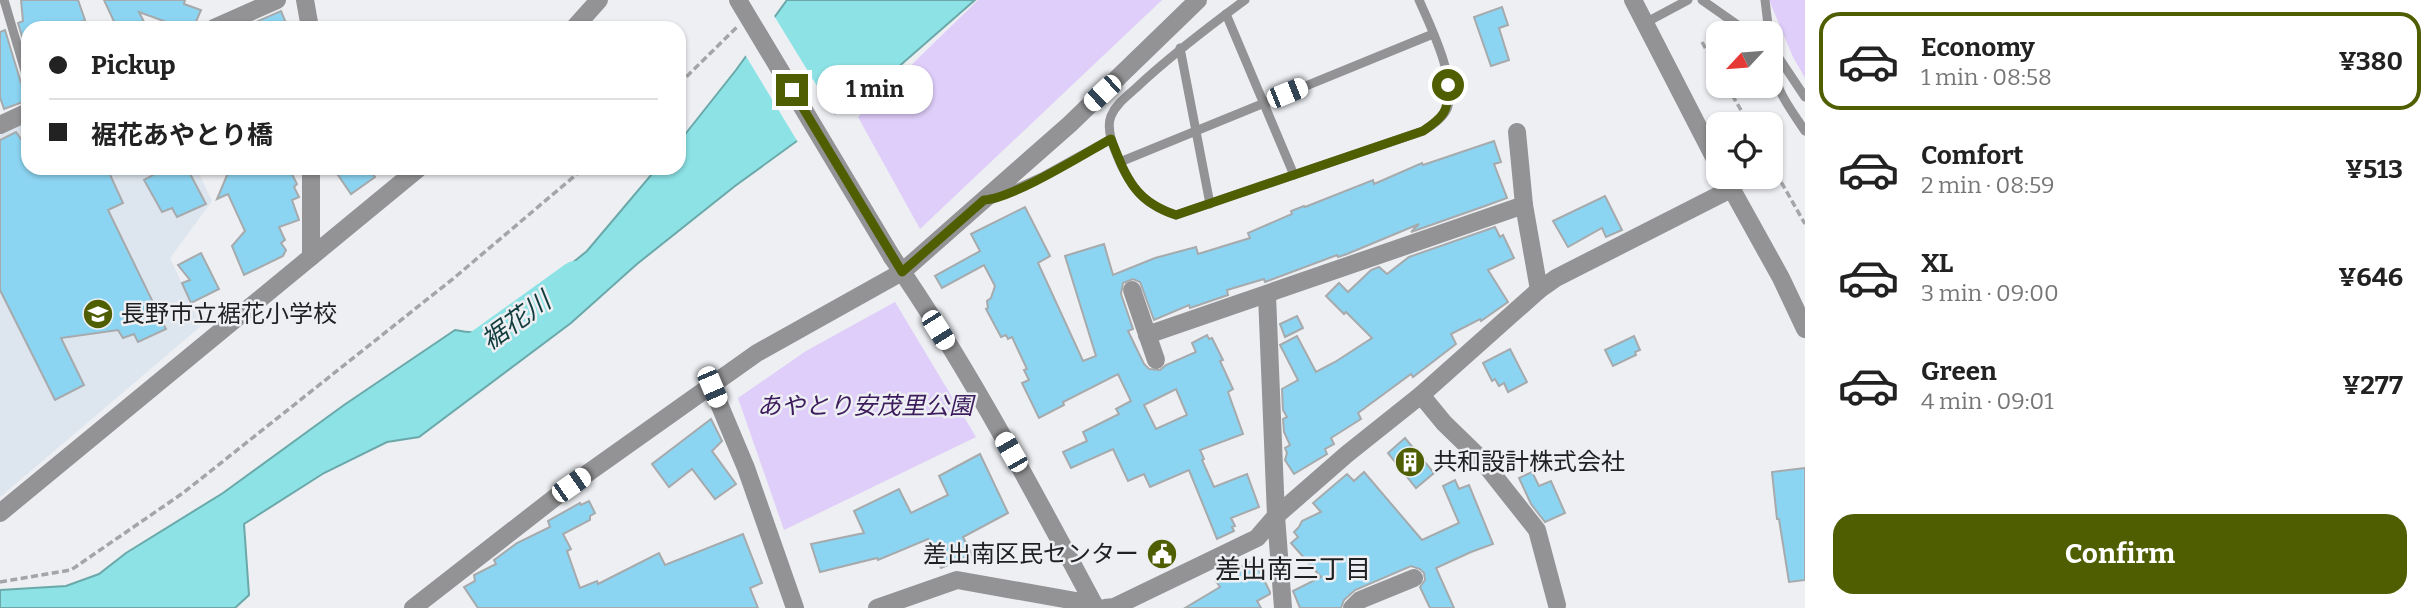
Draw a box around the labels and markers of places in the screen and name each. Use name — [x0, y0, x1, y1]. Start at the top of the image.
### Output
school or university icon: 長野市立裾花小学校 — [81, 297, 115, 331]
place label: 長野市立裾花小学校 — [121, 300, 337, 328]
building icon: 共和設計株式会社 — [1393, 445, 1427, 479]
place label: 共和設計株式会社 — [1433, 448, 1625, 476]
public building icon: 差出南区民センター — [1145, 537, 1179, 571]
place label: 差出南区民センター — [923, 540, 1139, 568]

